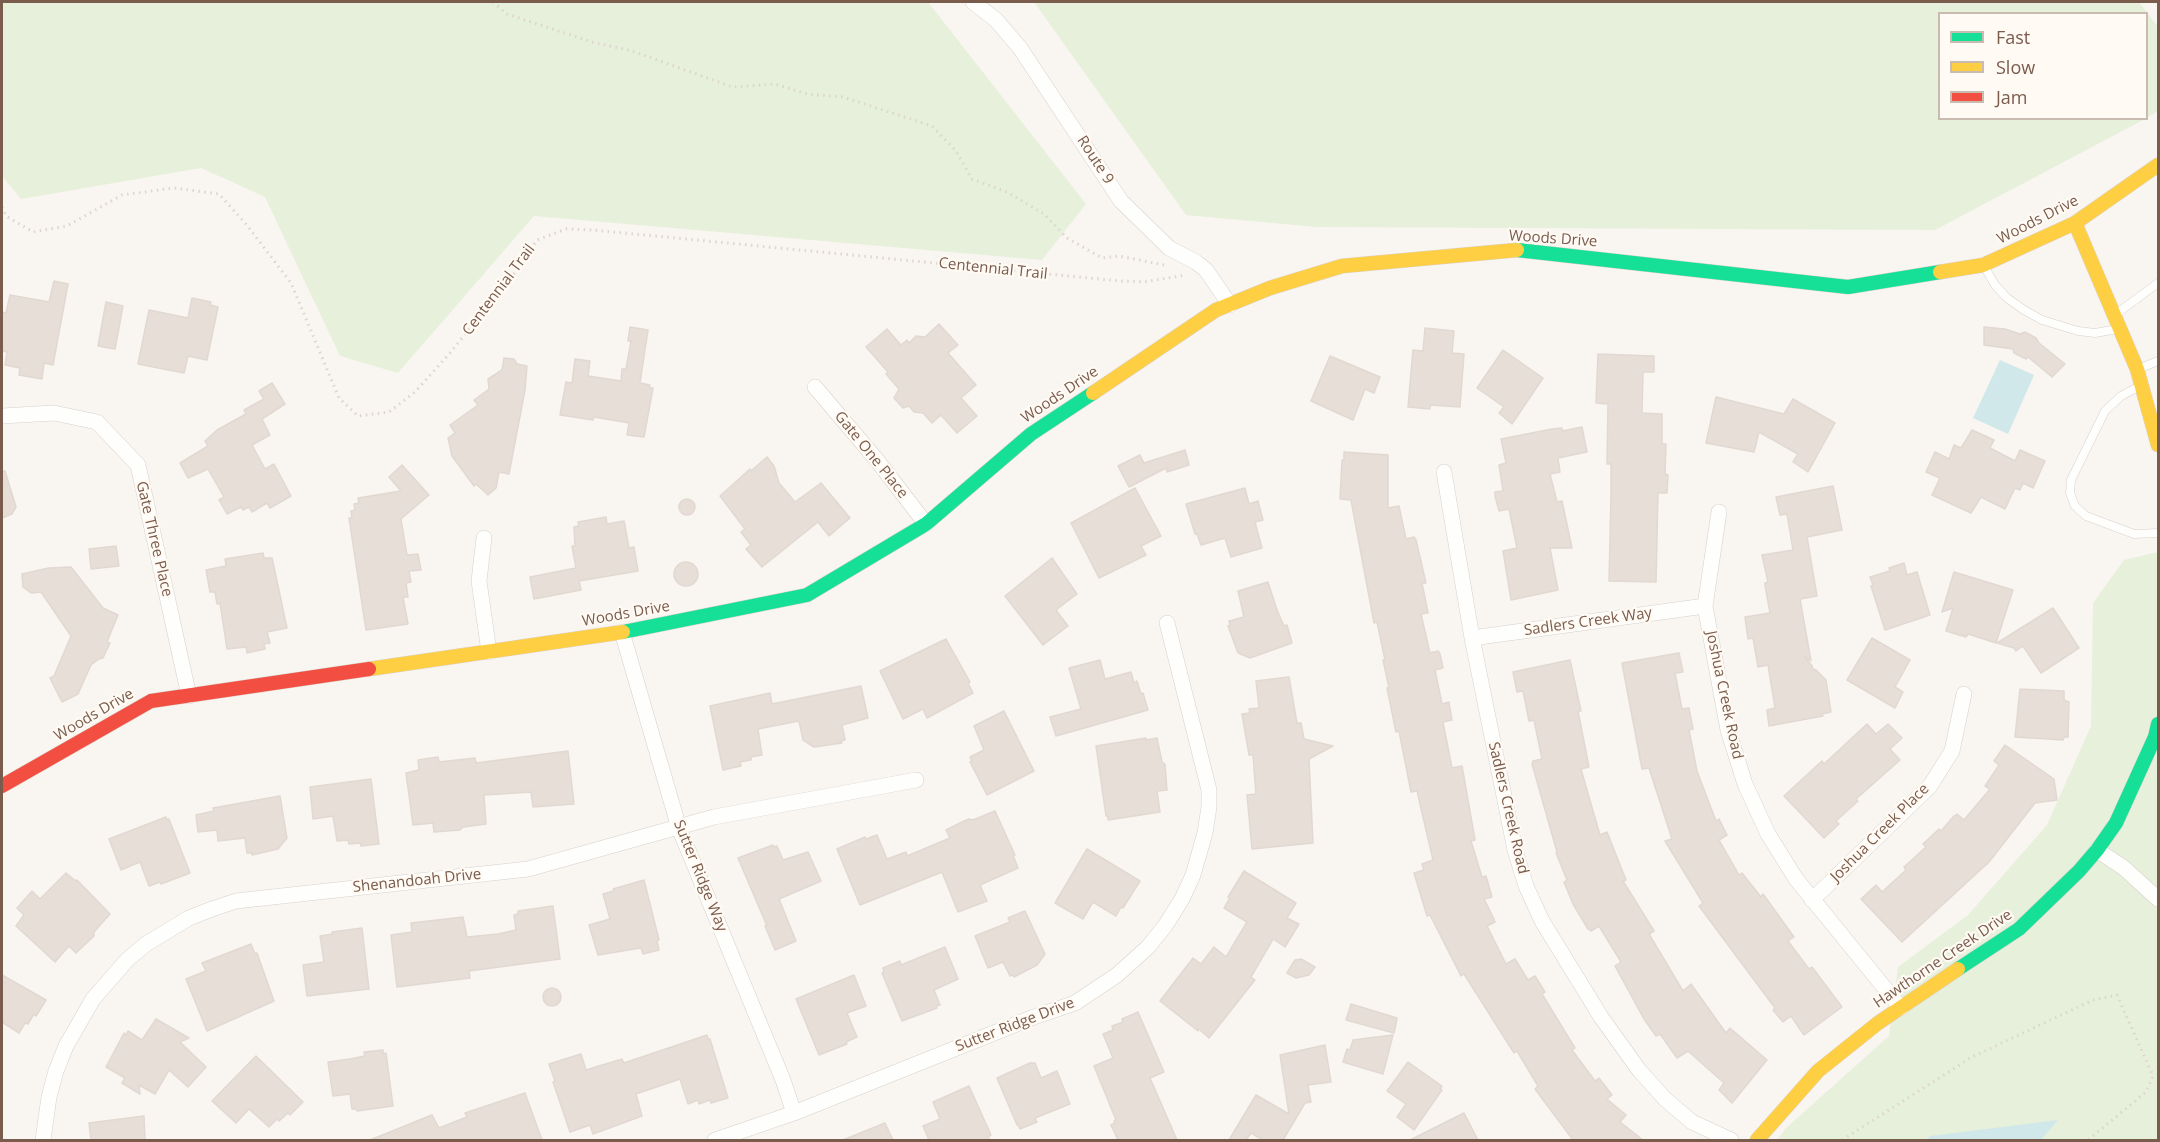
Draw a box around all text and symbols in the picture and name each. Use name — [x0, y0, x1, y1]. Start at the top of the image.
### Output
legend — [1938, 12, 2148, 120]
text: Fast — [1996, 25, 2030, 49]
text: Slow — [1996, 55, 2035, 79]
text: Jam — [1996, 85, 2028, 109]
street label: Route 9 — [1073, 133, 1117, 187]
street label: Woods Drive — [1994, 192, 2082, 248]
street label: Woods Drive — [1508, 227, 1598, 251]
street label: Centennial Trail — [459, 241, 539, 339]
street label: Centennial Trail — [938, 254, 1048, 284]
street label: Woods Drive — [1018, 363, 1102, 427]
street label: Gate One Place — [830, 408, 912, 502]
street label: Gate Three Place — [132, 479, 176, 599]
street label: Woods Drive — [581, 597, 671, 631]
street label: Sadlers Creek Way — [1523, 604, 1653, 640]
street label: Joshua Creek Road — [1702, 629, 1746, 761]
street label: Woods Drive — [51, 685, 137, 745]
street label: Sadlers Creek Road — [1484, 740, 1532, 876]
street label: Joshua Creek Place — [1827, 780, 1933, 886]
street label: Sutter Ridge Way — [669, 817, 731, 935]
street label: Shenandoah Drive — [352, 865, 482, 897]
street label: Hawthorne Creek Drive — [1870, 906, 2016, 1012]
street label: Sutter Ridge Drive — [953, 994, 1077, 1056]

